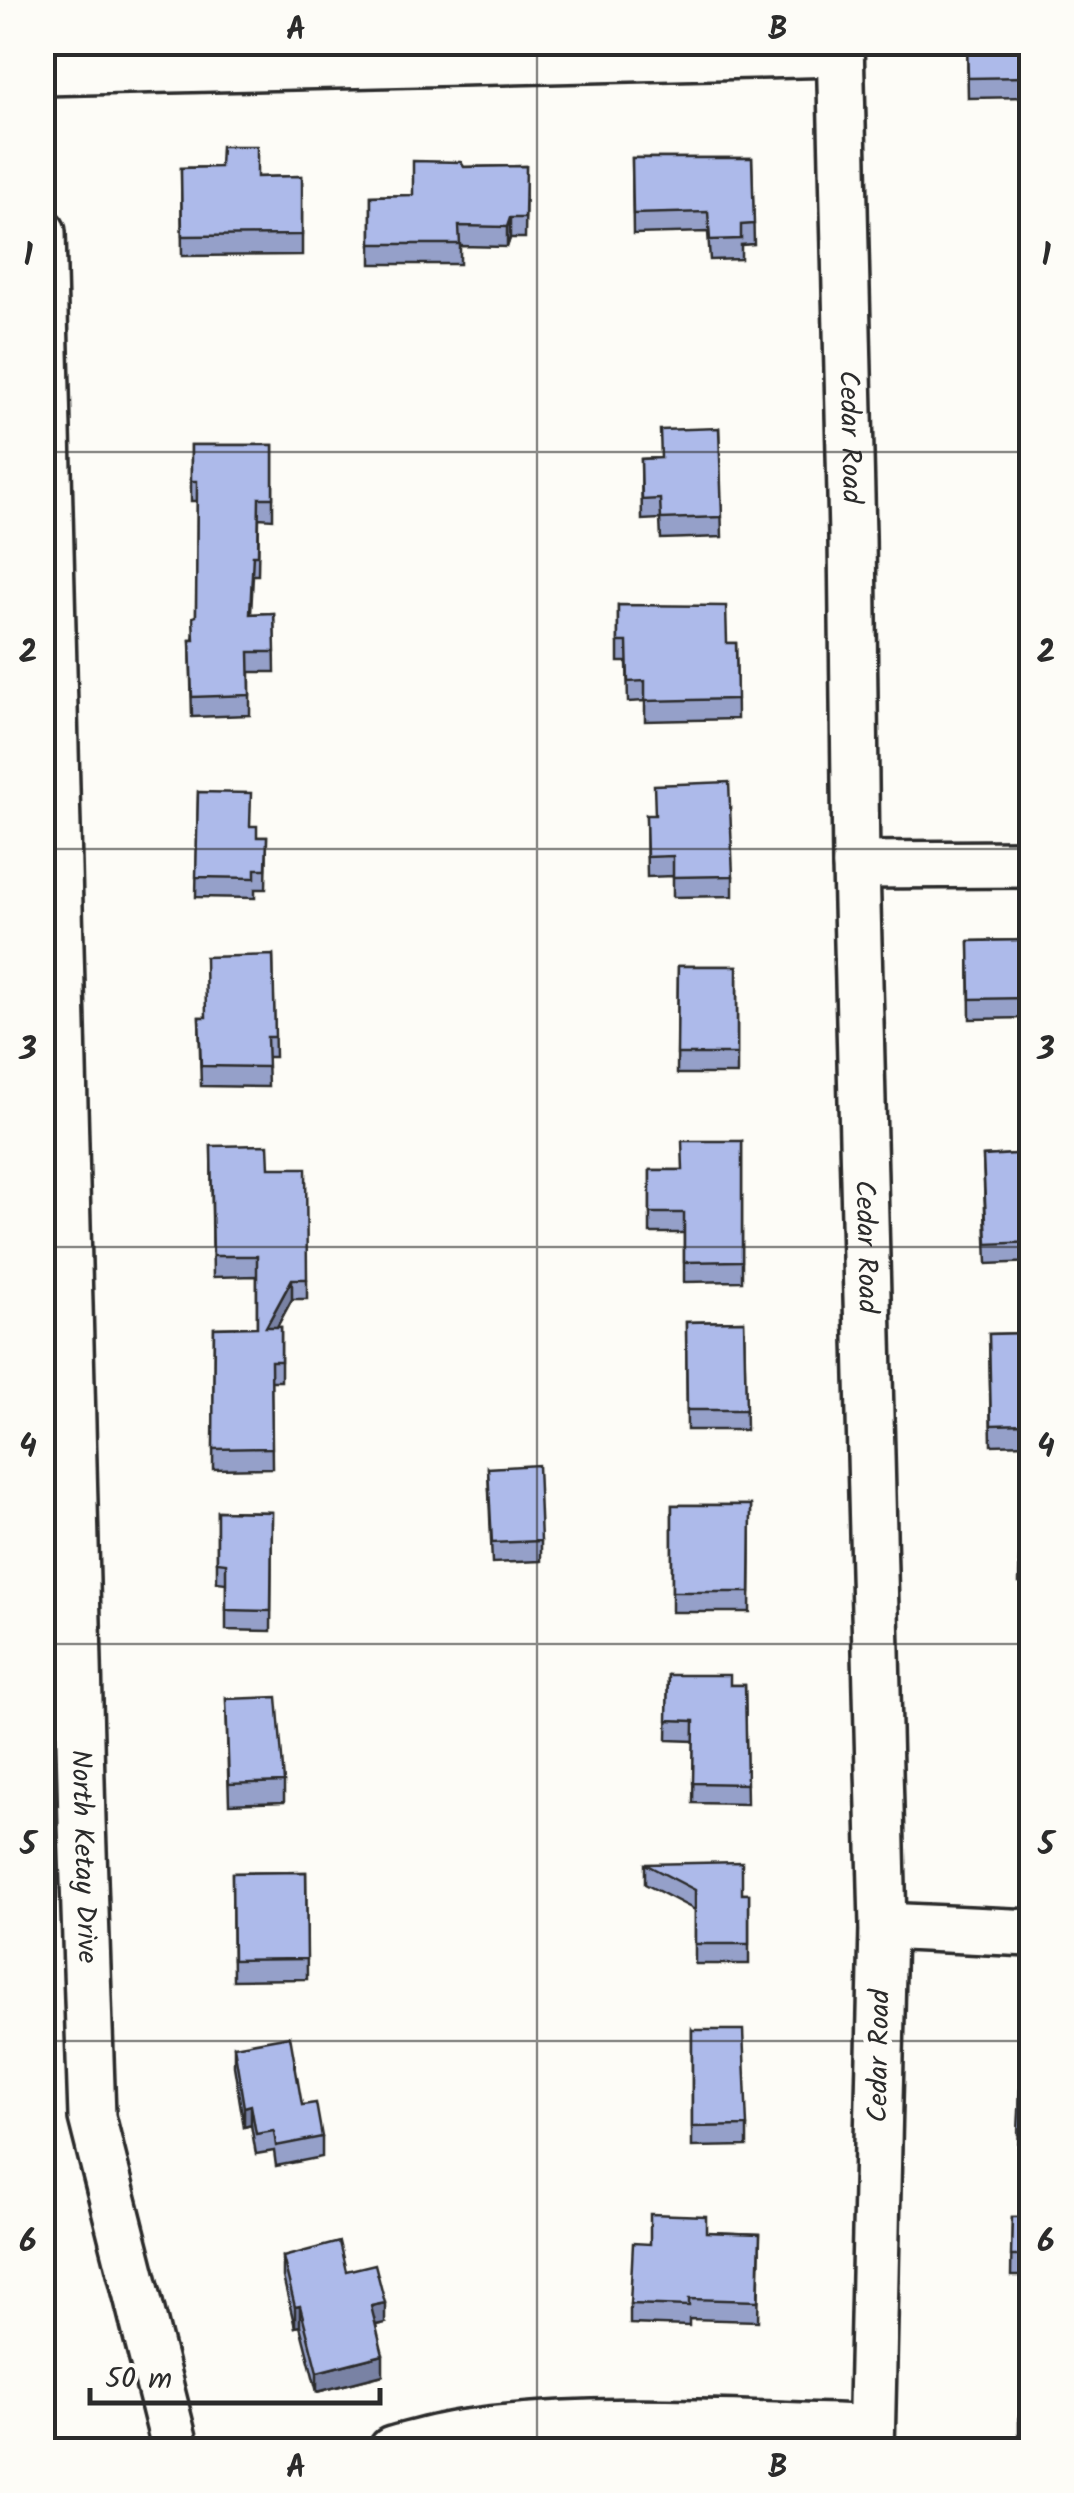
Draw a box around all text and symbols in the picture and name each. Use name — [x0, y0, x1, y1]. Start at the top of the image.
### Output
text: A — [286, 5, 306, 56]
text: B — [768, 5, 788, 56]
text: 1 — [23, 231, 33, 282]
text: 1 — [1041, 231, 1051, 282]
street label: Cedar Road — [825, 370, 874, 505]
text: 2 — [19, 628, 37, 679]
text: 2 — [1037, 628, 1055, 679]
text: 3 — [18, 1025, 37, 1076]
text: 3 — [1036, 1025, 1055, 1076]
street label: Cedar Road — [842, 1180, 890, 1315]
text: 4 — [19, 1422, 37, 1473]
text: 4 — [1037, 1422, 1055, 1473]
street label: North Ketay Drive — [58, 1749, 109, 1965]
text: 5 — [19, 1820, 39, 1871]
text: 5 — [1037, 1820, 1057, 1871]
street label: Cedar Road — [856, 1988, 904, 2123]
text: 6 — [19, 2217, 37, 2268]
text: 6 — [1037, 2217, 1055, 2268]
scale bar — [90, 2343, 380, 2405]
text: 50 m — [105, 2356, 172, 2404]
text: A — [286, 2443, 306, 2493]
text: B — [768, 2443, 788, 2493]

